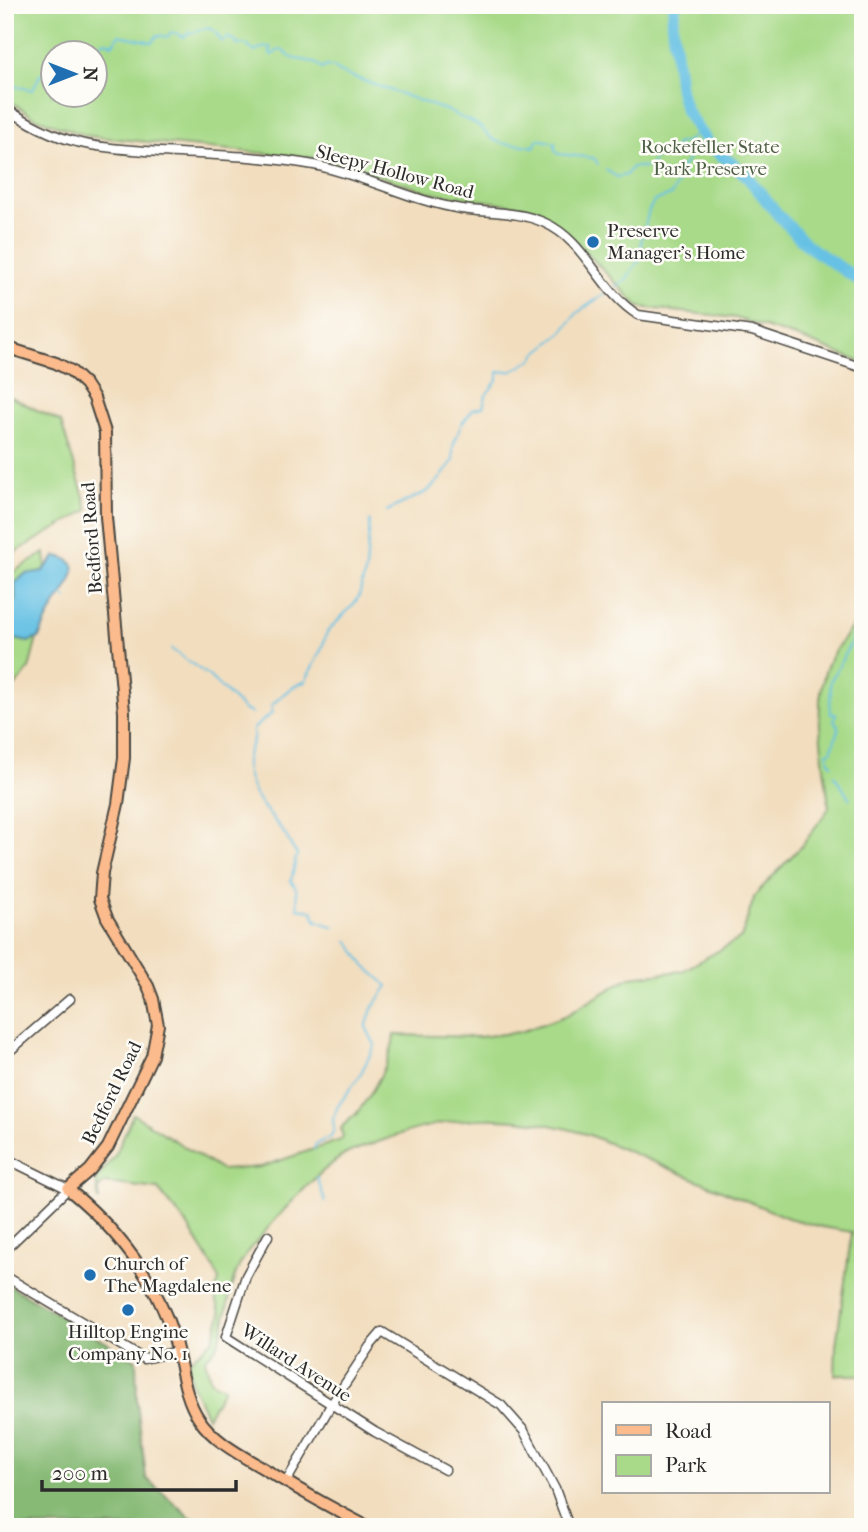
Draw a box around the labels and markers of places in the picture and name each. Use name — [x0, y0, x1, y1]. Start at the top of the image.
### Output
place label: Preserve Manager's Home — [607, 220, 745, 264]
marker: Preserve Manager's Home — [585, 234, 601, 250]
place label: Church of The Magdalene — [104, 1253, 231, 1297]
marker: Church of The Magdalene — [82, 1267, 98, 1283]
marker: Hilltop Engine Company No. 1 — [120, 1302, 136, 1318]
place label: Hilltop Engine Company No. 1 — [68, 1321, 188, 1365]

